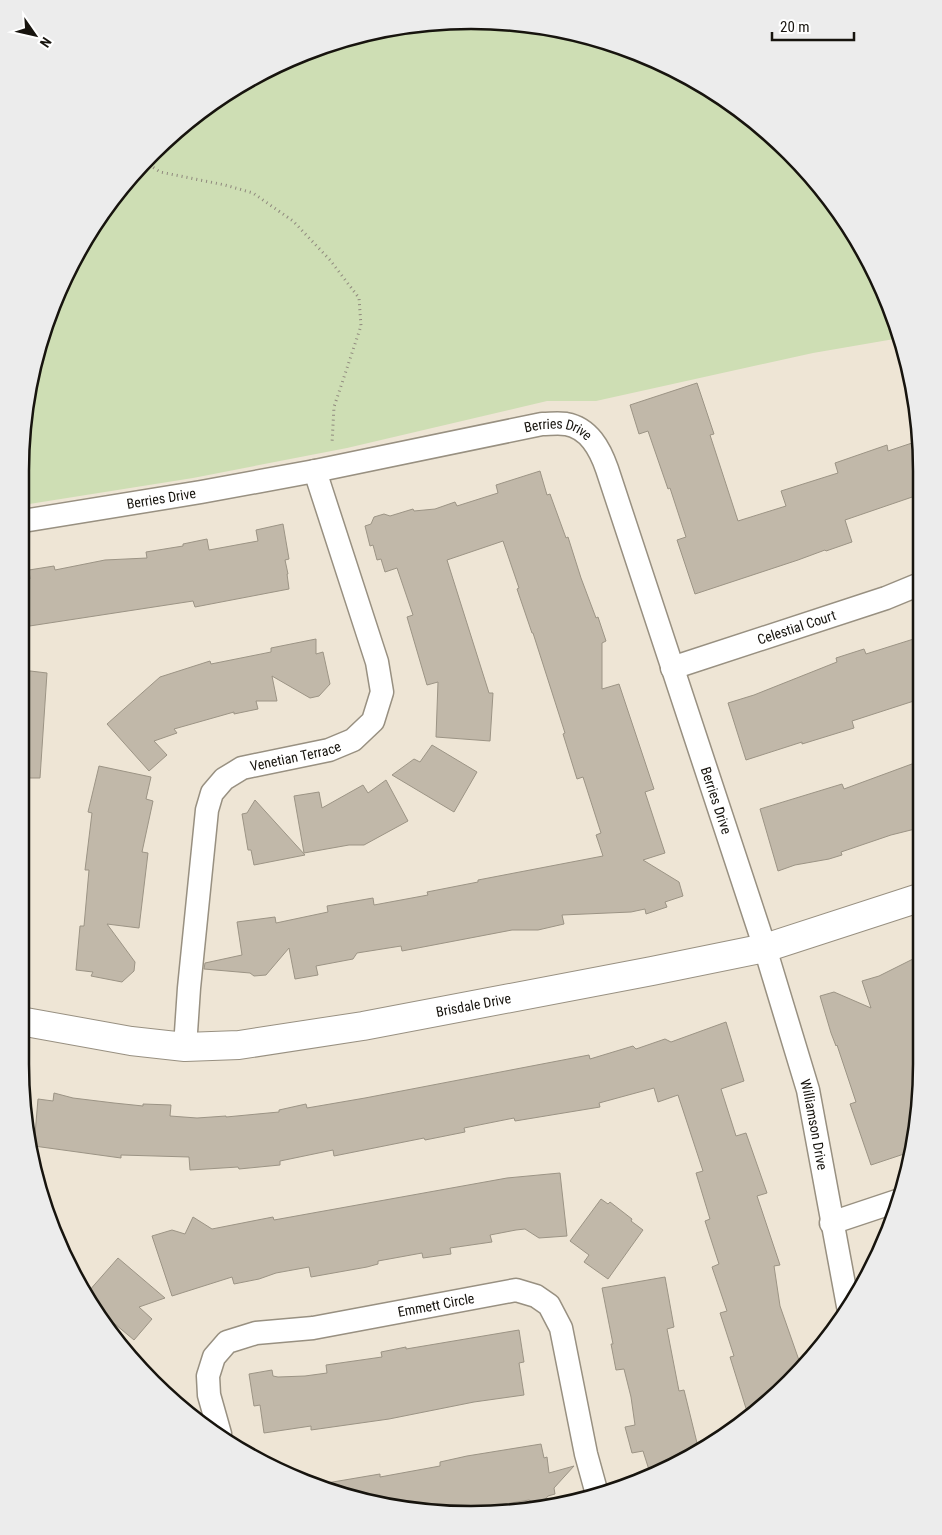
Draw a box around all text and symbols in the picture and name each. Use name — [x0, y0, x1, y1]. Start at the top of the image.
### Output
north arrow — [10, 10, 60, 60]
scale bar — [772, 10, 854, 42]
text: 20 m — [780, 18, 810, 36]
text: N — [37, 34, 55, 50]
street label: Berries Drive — [523, 416, 596, 443]
street label: Berries Drive — [125, 485, 197, 512]
street label: Celestial Court — [755, 607, 838, 648]
street label: Venetian Terrace — [249, 738, 344, 774]
street label: Berries Drive — [698, 765, 735, 837]
street label: Brisdale Drive — [435, 990, 513, 1020]
street label: Williamson Drive — [797, 1077, 831, 1172]
street label: Emmett Circle — [396, 1290, 476, 1320]

